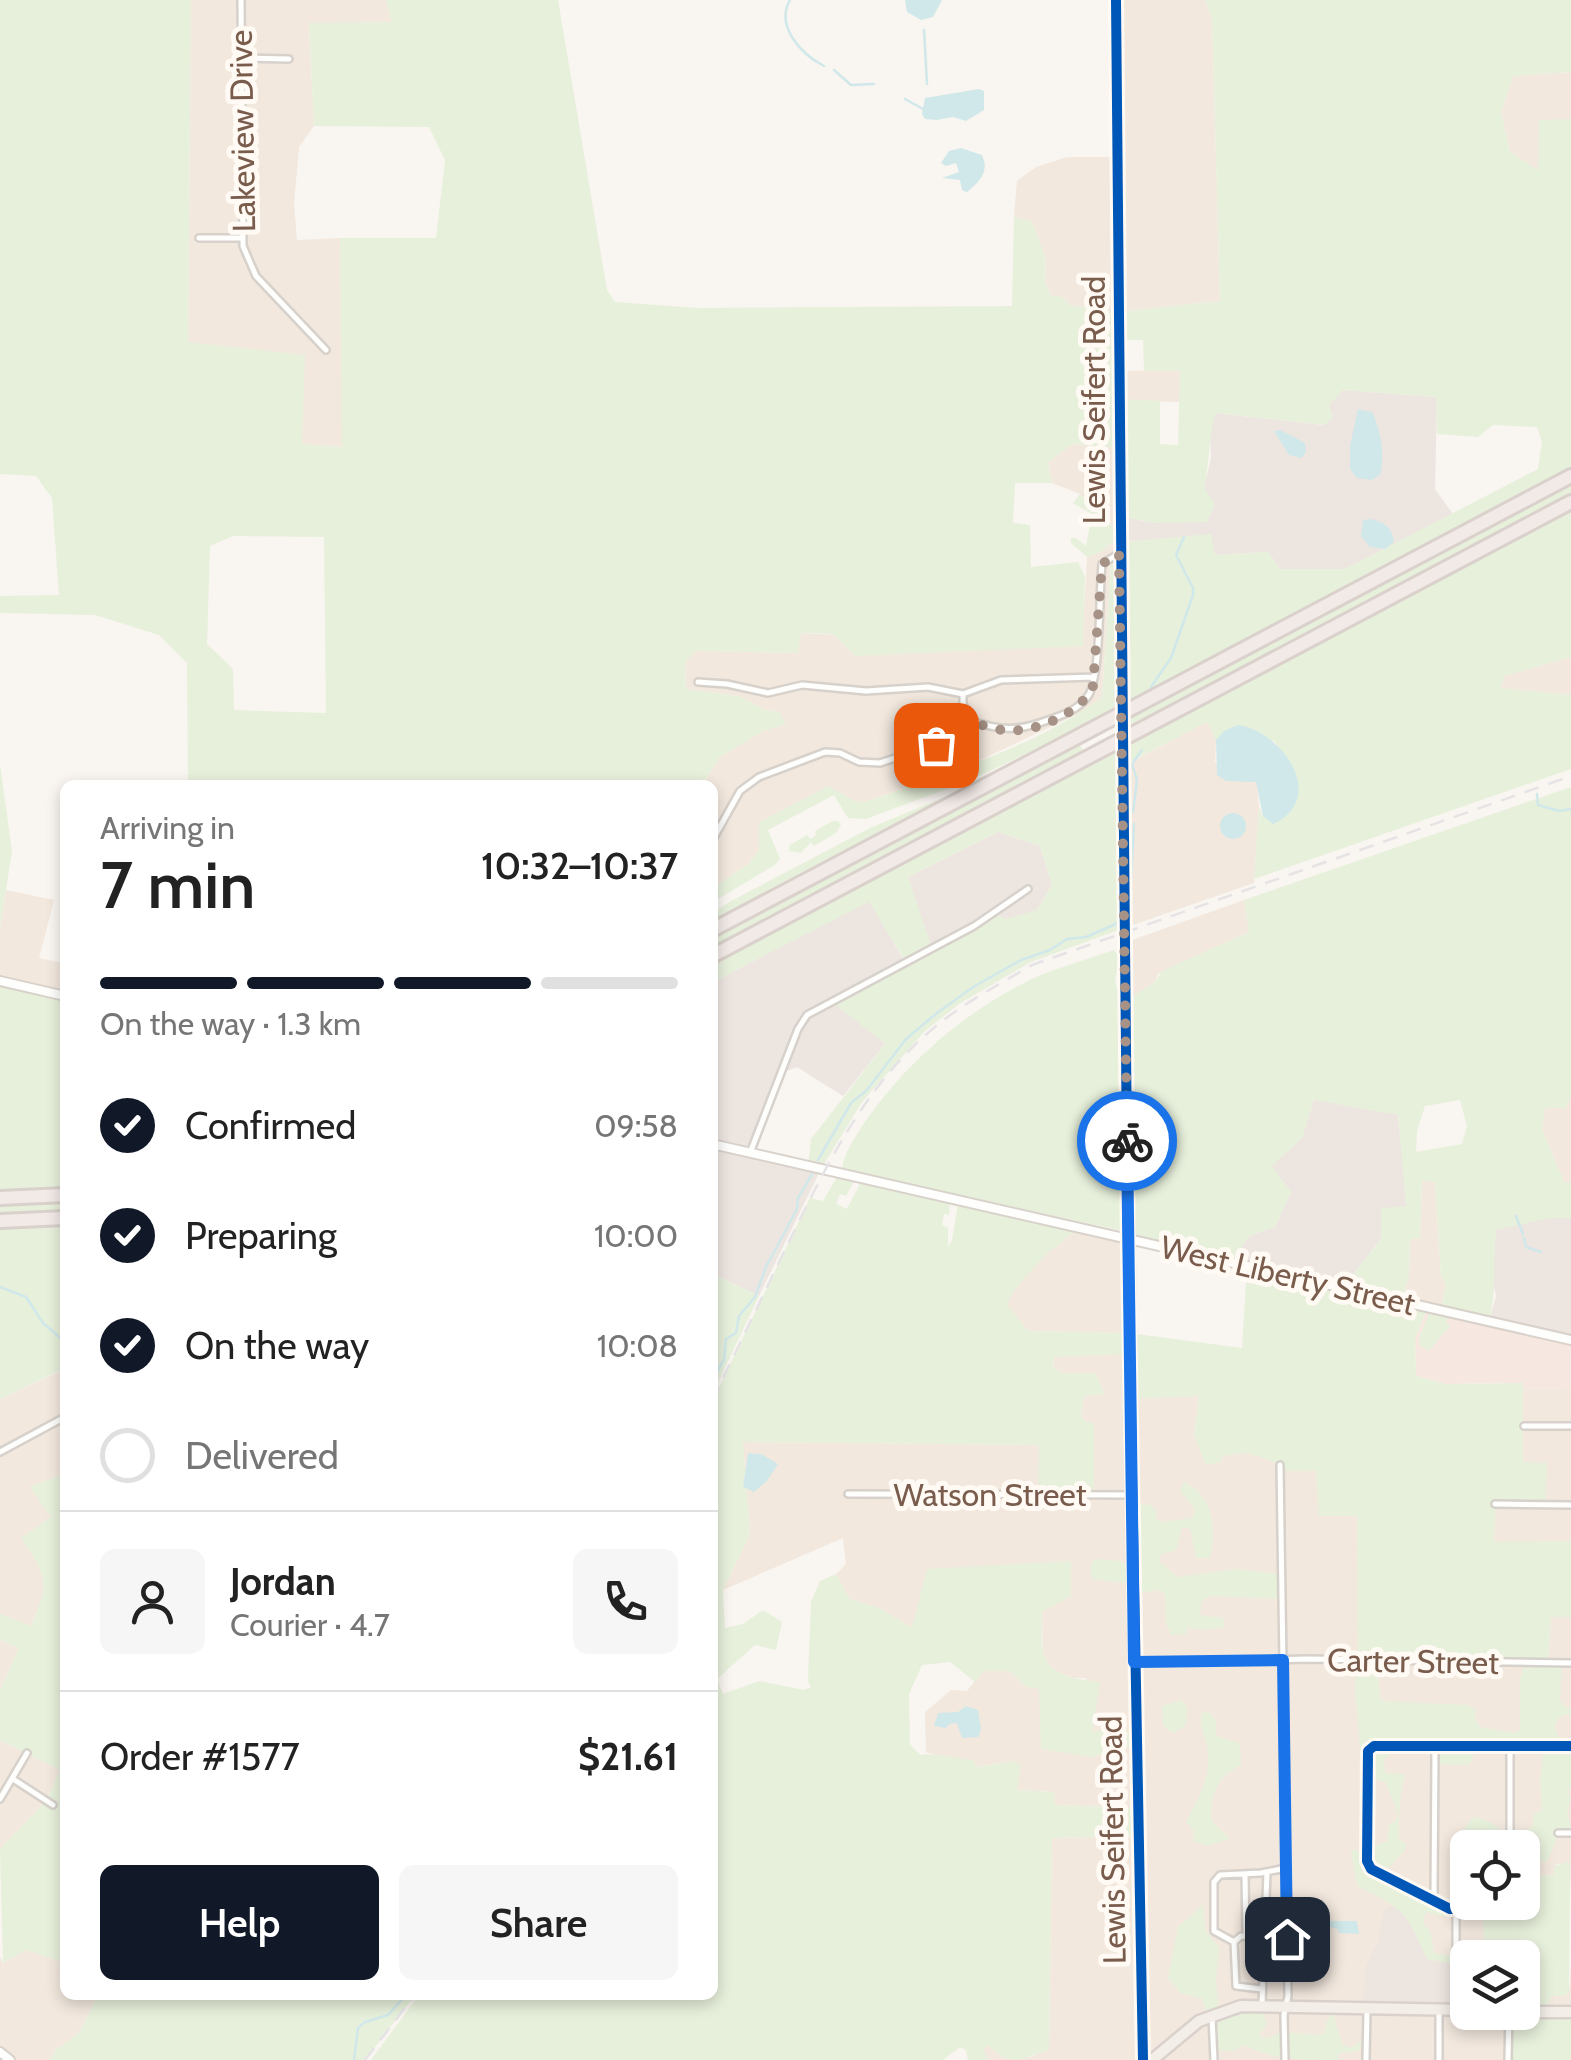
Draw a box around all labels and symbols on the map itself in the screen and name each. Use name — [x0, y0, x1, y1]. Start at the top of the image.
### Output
street label: Lakeview Drive — [221, 29, 263, 233]
street label: Lewis Seifert Road — [1074, 276, 1113, 524]
pin — [894, 703, 979, 788]
courier — [1077, 1091, 1177, 1191]
street label: West Liberty Street — [1157, 1227, 1419, 1323]
street label: Watson Street — [894, 1475, 1087, 1514]
street label: Carter Street — [1327, 1640, 1499, 1682]
street label: Lewis Seifert Road — [1090, 1715, 1134, 1965]
pin — [1245, 1897, 1330, 1982]

